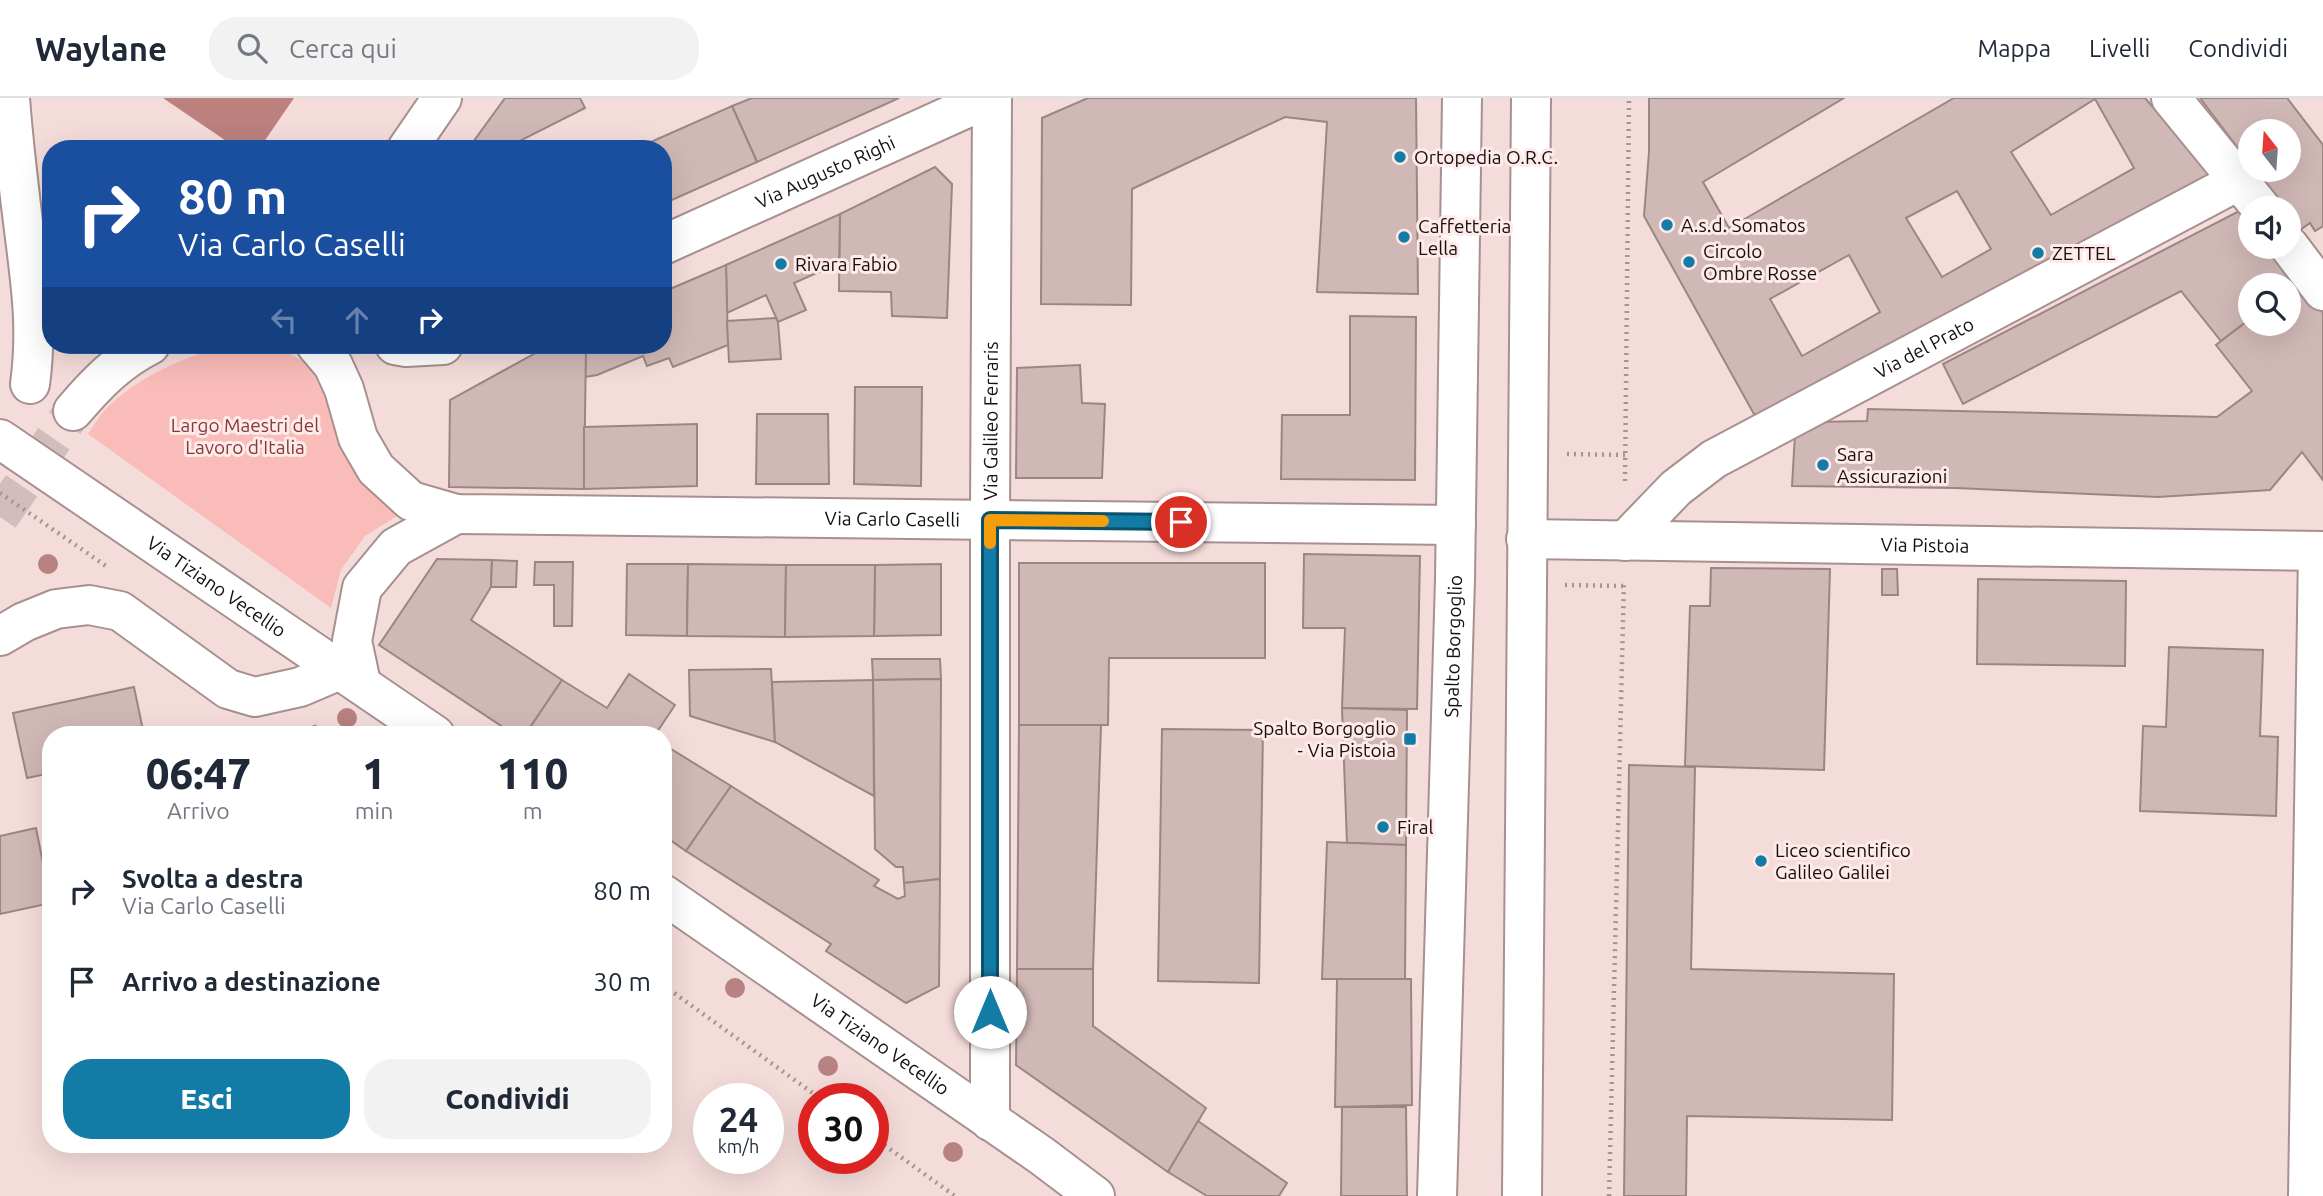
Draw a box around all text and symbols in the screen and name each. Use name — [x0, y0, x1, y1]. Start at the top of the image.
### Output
search box — [209, 17, 699, 80]
icon: search — [233, 29, 271, 67]
text: Waylane — [35, 30, 167, 67]
text: Cerca qui — [289, 34, 397, 63]
text: Mappa — [1977, 35, 2051, 62]
text: Livelli — [2089, 35, 2150, 62]
text: Condividi — [2188, 35, 2288, 62]
north arrow — [2238, 119, 2301, 182]
map controls — [2238, 119, 2301, 336]
street label: Via Augusto Righi — [752, 131, 898, 213]
place label: Ortopedia O.R.C. — [1414, 146, 1558, 168]
marker: Ortopedia O.R.C. — [1392, 149, 1408, 165]
icon: right — [63, 168, 154, 259]
text: 80 m — [178, 168, 287, 223]
button: sound — [2238, 196, 2301, 259]
place label: A.s.d. Somatos — [1681, 214, 1806, 236]
place label: Caffetteria Lella — [1418, 215, 1511, 259]
marker: A.s.d. Somatos — [1659, 217, 1675, 233]
text: Via Carlo Caselli — [178, 226, 406, 262]
marker: Caffetteria Lella — [1396, 229, 1412, 245]
place label: Circolo Ombre Rosse — [1703, 240, 1817, 284]
place label: ZETTEL — [2052, 242, 2116, 264]
marker: ZETTEL — [2030, 245, 2046, 261]
place label: Rivara Fabio — [795, 253, 898, 275]
marker: Circolo Ombre Rosse — [1681, 254, 1697, 270]
marker: Rivara Fabio — [773, 256, 789, 272]
button: search — [2238, 273, 2301, 336]
icon: left — [265, 301, 303, 339]
icon: ahead — [338, 301, 376, 339]
icon: right — [411, 301, 449, 339]
street label: Via del Prato — [1870, 312, 1977, 383]
street label: Via Galileo Ferraris — [979, 341, 1002, 501]
park label: Largo Maestri del Lavoro d'Italia — [171, 414, 319, 458]
place label: Sara Assicurazioni — [1837, 443, 1947, 487]
marker: Sara Assicurazioni — [1815, 457, 1831, 473]
pin — [1151, 492, 1211, 552]
icon: arrive — [1162, 503, 1200, 541]
street label: Via Carlo Caselli — [824, 507, 960, 531]
street label: Via Tiziano Vecellio — [143, 531, 290, 641]
street label: Via Pistoia — [1880, 533, 1969, 557]
street label: Spalto Borgoglio — [1440, 574, 1466, 718]
place label: Spalto Borgoglio - Via Pistoia — [1253, 717, 1396, 761]
marker: Spalto Borgoglio - Via Pistoia — [1402, 731, 1418, 747]
text: 06:47 — [146, 750, 251, 797]
text: 1 — [362, 750, 386, 797]
text: 110 — [497, 750, 568, 797]
text: Arrivo — [167, 798, 230, 823]
text: min — [355, 798, 393, 823]
text: m — [523, 798, 543, 823]
place label: Firal — [1397, 816, 1434, 838]
marker: Firal — [1375, 819, 1391, 835]
place label: Liceo scientifico Galileo Galilei — [1775, 839, 1911, 883]
marker: Liceo scientifico Galileo Galilei — [1753, 853, 1769, 869]
text: Svolta a destra — [122, 864, 304, 893]
icon: right — [63, 872, 101, 910]
text: 80 m — [593, 876, 651, 905]
text: Via Carlo Caselli — [122, 893, 286, 918]
icon: arrive — [63, 963, 101, 1001]
text: Arrivo a destinazione — [122, 967, 381, 996]
text: 30 m — [593, 967, 651, 996]
position arrow — [953, 975, 1027, 1049]
street label: Via Tiziano Vecellio — [807, 989, 954, 1100]
button: Esci — [63, 1059, 350, 1139]
button: Condividi — [364, 1059, 651, 1139]
speed limit sign: 30 — [798, 1083, 889, 1174]
text: 24 — [719, 1099, 758, 1139]
text: km/h — [718, 1136, 759, 1156]

